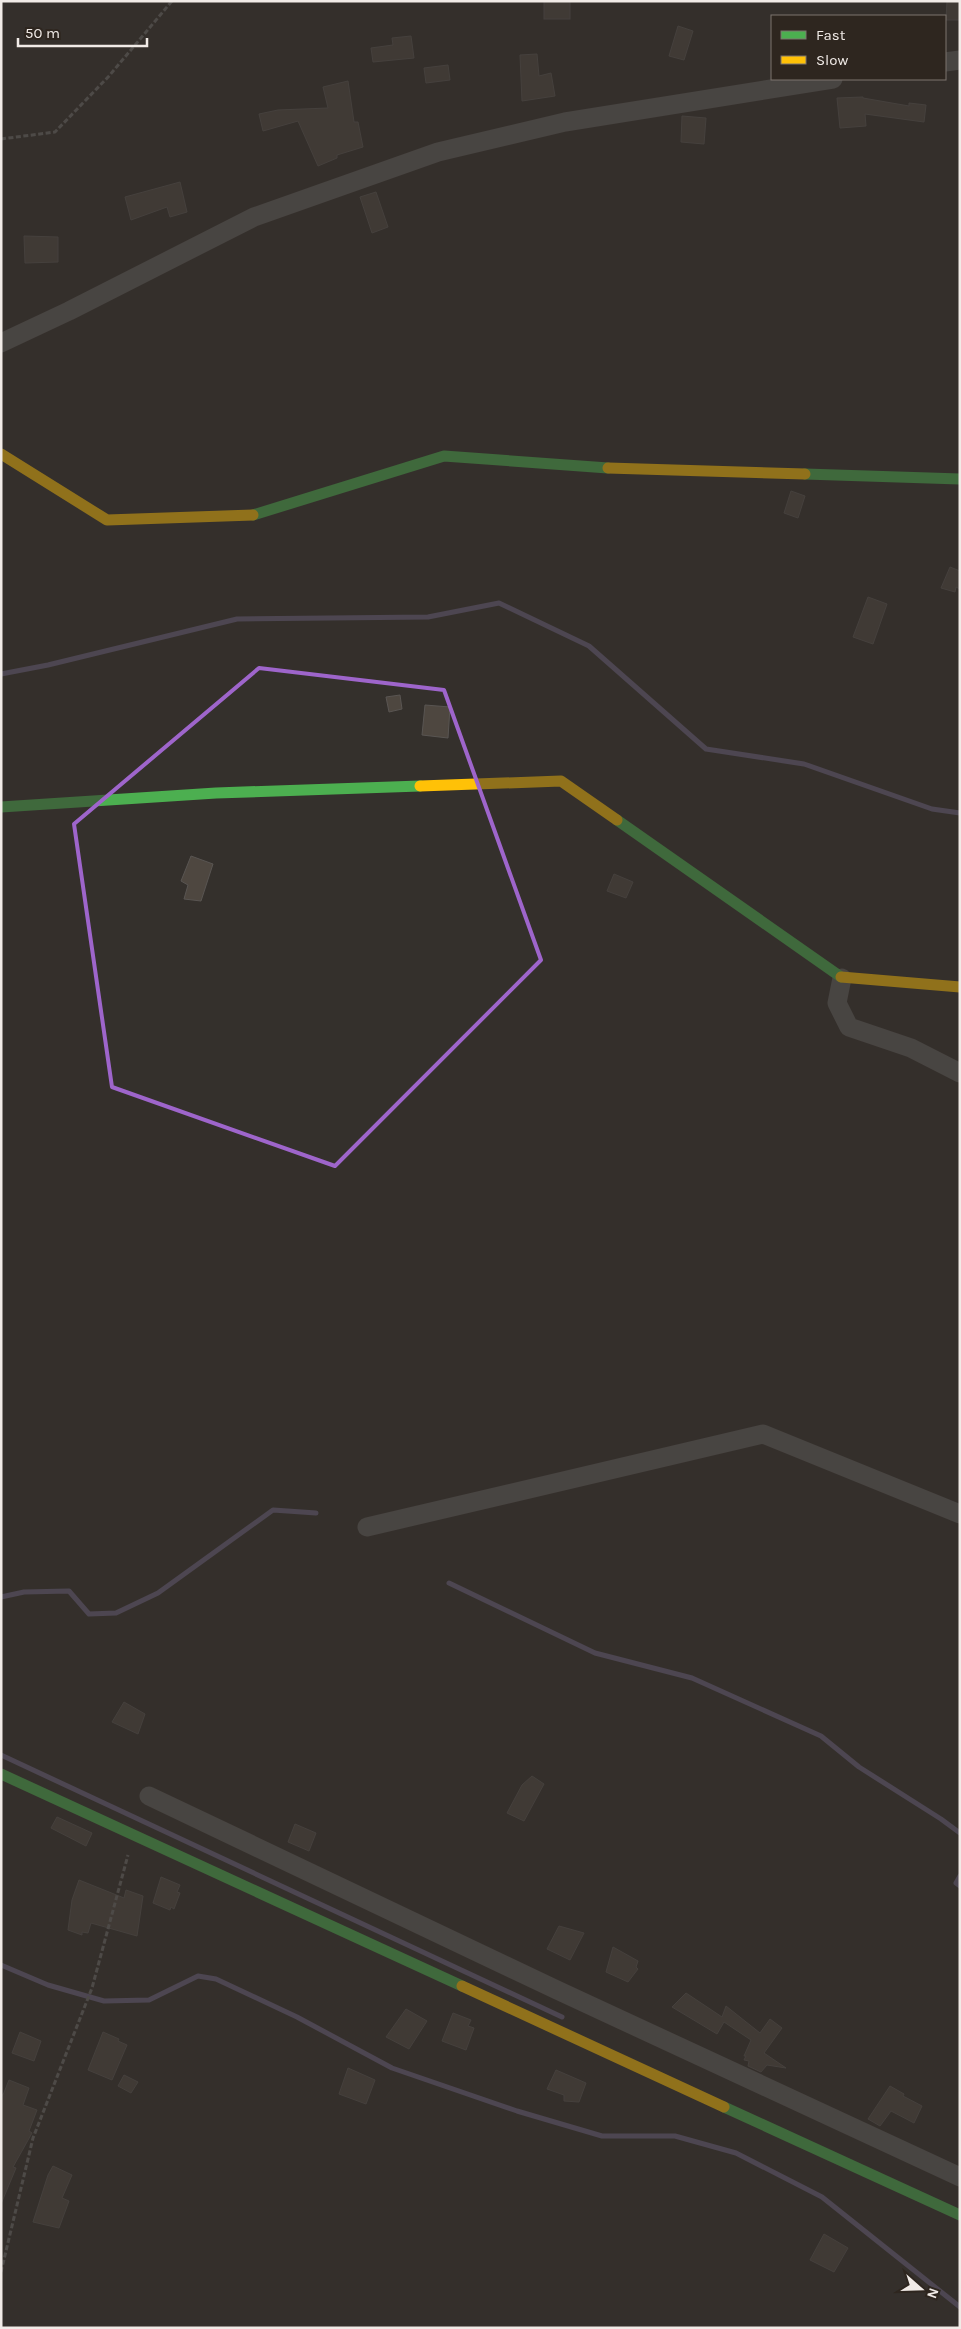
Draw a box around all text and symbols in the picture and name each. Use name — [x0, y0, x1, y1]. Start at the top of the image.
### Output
scale bar — [18, 15, 146, 47]
legend — [771, 15, 946, 80]
text: 50 m — [25, 24, 60, 42]
text: Fast — [816, 26, 846, 44]
text: Slow — [816, 51, 848, 69]
north arrow — [896, 2264, 946, 2314]
text: N — [923, 2286, 942, 2301]

